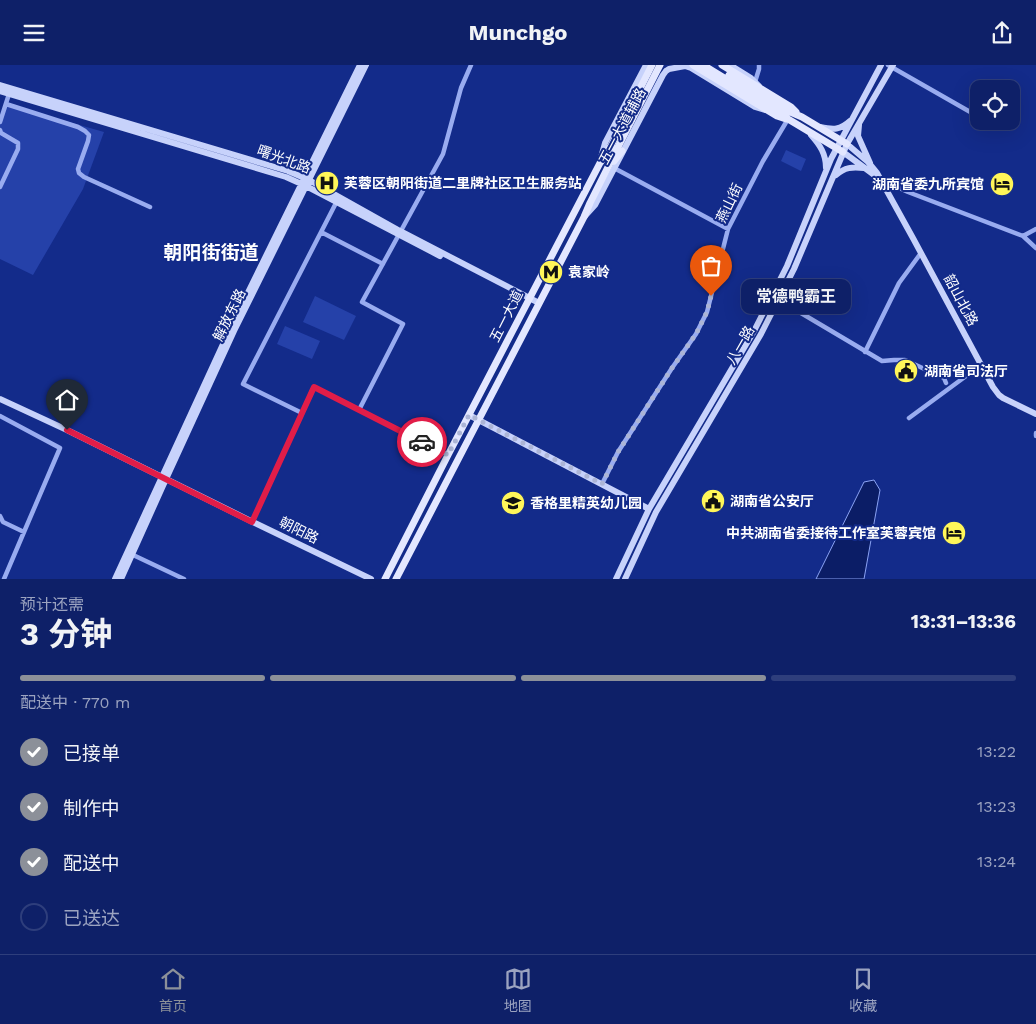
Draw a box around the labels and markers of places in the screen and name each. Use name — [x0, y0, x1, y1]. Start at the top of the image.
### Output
hospital icon: 芙蓉区朝阳街道二里牌社区卫生服务站 — [314, 170, 340, 196]
hotel icon: 湖南省委九所宾馆 — [989, 171, 1015, 197]
place label: 芙蓉区朝阳街道二里牌社区卫生服务站 — [344, 175, 582, 191]
place label: 湖南省委九所宾馆 — [872, 176, 984, 192]
pin — [690, 245, 732, 296]
metro station icon: 袁家岭 — [538, 259, 564, 285]
place label: 袁家岭 — [568, 264, 610, 280]
callout: 常德鸭霸王 — [741, 279, 851, 313]
public building icon: 湖南省司法厅 — [893, 358, 919, 384]
place label: 湖南省司法厅 — [924, 363, 1008, 379]
pin — [46, 379, 88, 430]
public building icon: 湖南省公安厅 — [700, 488, 726, 514]
school or university icon: 香格里精英幼儿园 — [500, 490, 526, 516]
place label: 湖南省公安厅 — [730, 493, 814, 509]
place label: 香格里精英幼儿园 — [530, 495, 642, 511]
hotel icon: 中共湖南省委接待工作室芙蓉宾馆 — [941, 520, 967, 546]
place label: 中共湖南省委接待工作室芙蓉宾馆 — [726, 525, 936, 541]

